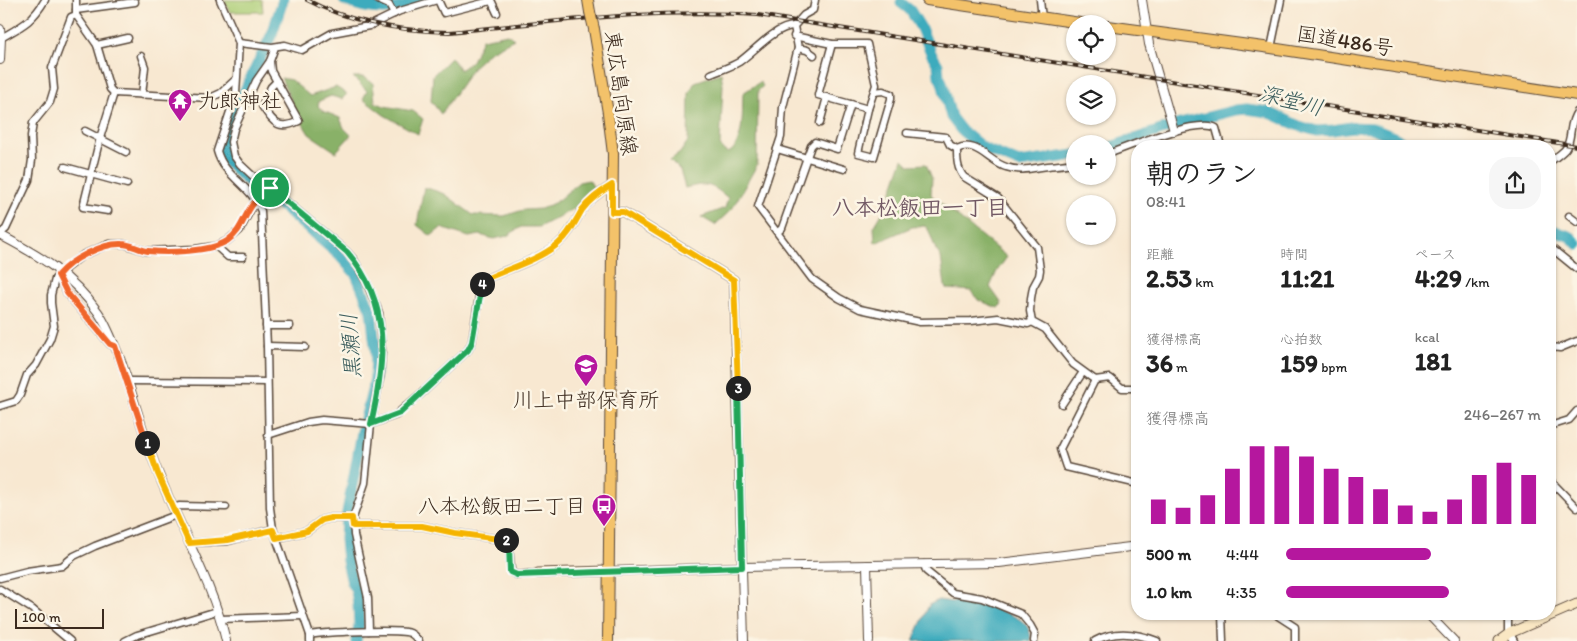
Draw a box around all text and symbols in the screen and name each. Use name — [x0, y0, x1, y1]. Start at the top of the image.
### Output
map controls — [1066, 15, 1116, 245]
button: locate — [1066, 15, 1116, 65]
street label: 国道486号 — [1295, 20, 1396, 61]
street label: 東広島向原線 — [600, 29, 643, 157]
button: layers — [1066, 75, 1116, 125]
water label: 深堂川 — [1256, 79, 1326, 122]
temple icon: 九郎神社 — [167, 88, 193, 122]
place label: 九郎神社 — [198, 88, 282, 113]
button: + — [1066, 135, 1116, 185]
text: 朝のラン — [1146, 156, 1258, 190]
button: share — [1489, 157, 1541, 209]
pin — [249, 167, 291, 209]
icon: arrive — [256, 174, 284, 202]
text: 08:41 — [1146, 192, 1186, 211]
district label: 八本松飯田一丁目 — [832, 194, 1008, 221]
button: − — [1066, 195, 1116, 245]
text: 距離 — [1146, 246, 1174, 263]
text: 時間 — [1280, 246, 1308, 263]
text: ペース — [1415, 246, 1456, 263]
text: 2.53 — [1146, 263, 1192, 293]
text: 11:21 — [1280, 263, 1334, 293]
text: 4:29 — [1415, 263, 1462, 293]
pin: 4 — [470, 272, 494, 296]
text: km — [1192, 274, 1214, 291]
text: /km — [1462, 274, 1490, 291]
text: 4 — [478, 276, 487, 293]
water label: 黒瀬川 — [335, 312, 366, 380]
text: kcal — [1415, 329, 1440, 346]
text: 獲得標高 — [1146, 331, 1202, 348]
text: 心拍数 — [1280, 331, 1322, 348]
text: 181 — [1415, 346, 1452, 376]
text: 36 — [1146, 348, 1173, 378]
text: 159 — [1280, 348, 1318, 378]
school or university icon: 川上中部保育所 — [573, 353, 599, 387]
text: m — [1173, 359, 1188, 376]
text: bpm — [1318, 359, 1347, 376]
pin: 3 — [726, 376, 750, 400]
text: 3 — [735, 380, 742, 397]
place label: 川上中部保育所 — [513, 387, 660, 412]
text: 246–267 m — [1464, 405, 1541, 424]
text: 獲得標高 — [1146, 409, 1210, 428]
pin: 1 — [134, 430, 160, 456]
text: 1 — [144, 435, 151, 452]
place label: 八本松飯田二丁目 — [418, 493, 586, 518]
bus stop icon: 八本松飯田二丁目 — [591, 493, 617, 527]
pin: 2 — [494, 528, 518, 552]
text: 2 — [503, 532, 510, 549]
text: 500 m — [1146, 545, 1191, 564]
text: 4:44 — [1226, 545, 1259, 564]
text: 1.0 km — [1146, 583, 1192, 602]
text: 4:35 — [1226, 583, 1257, 602]
scale bar — [15, 606, 104, 629]
text: 100 m — [22, 609, 61, 626]

